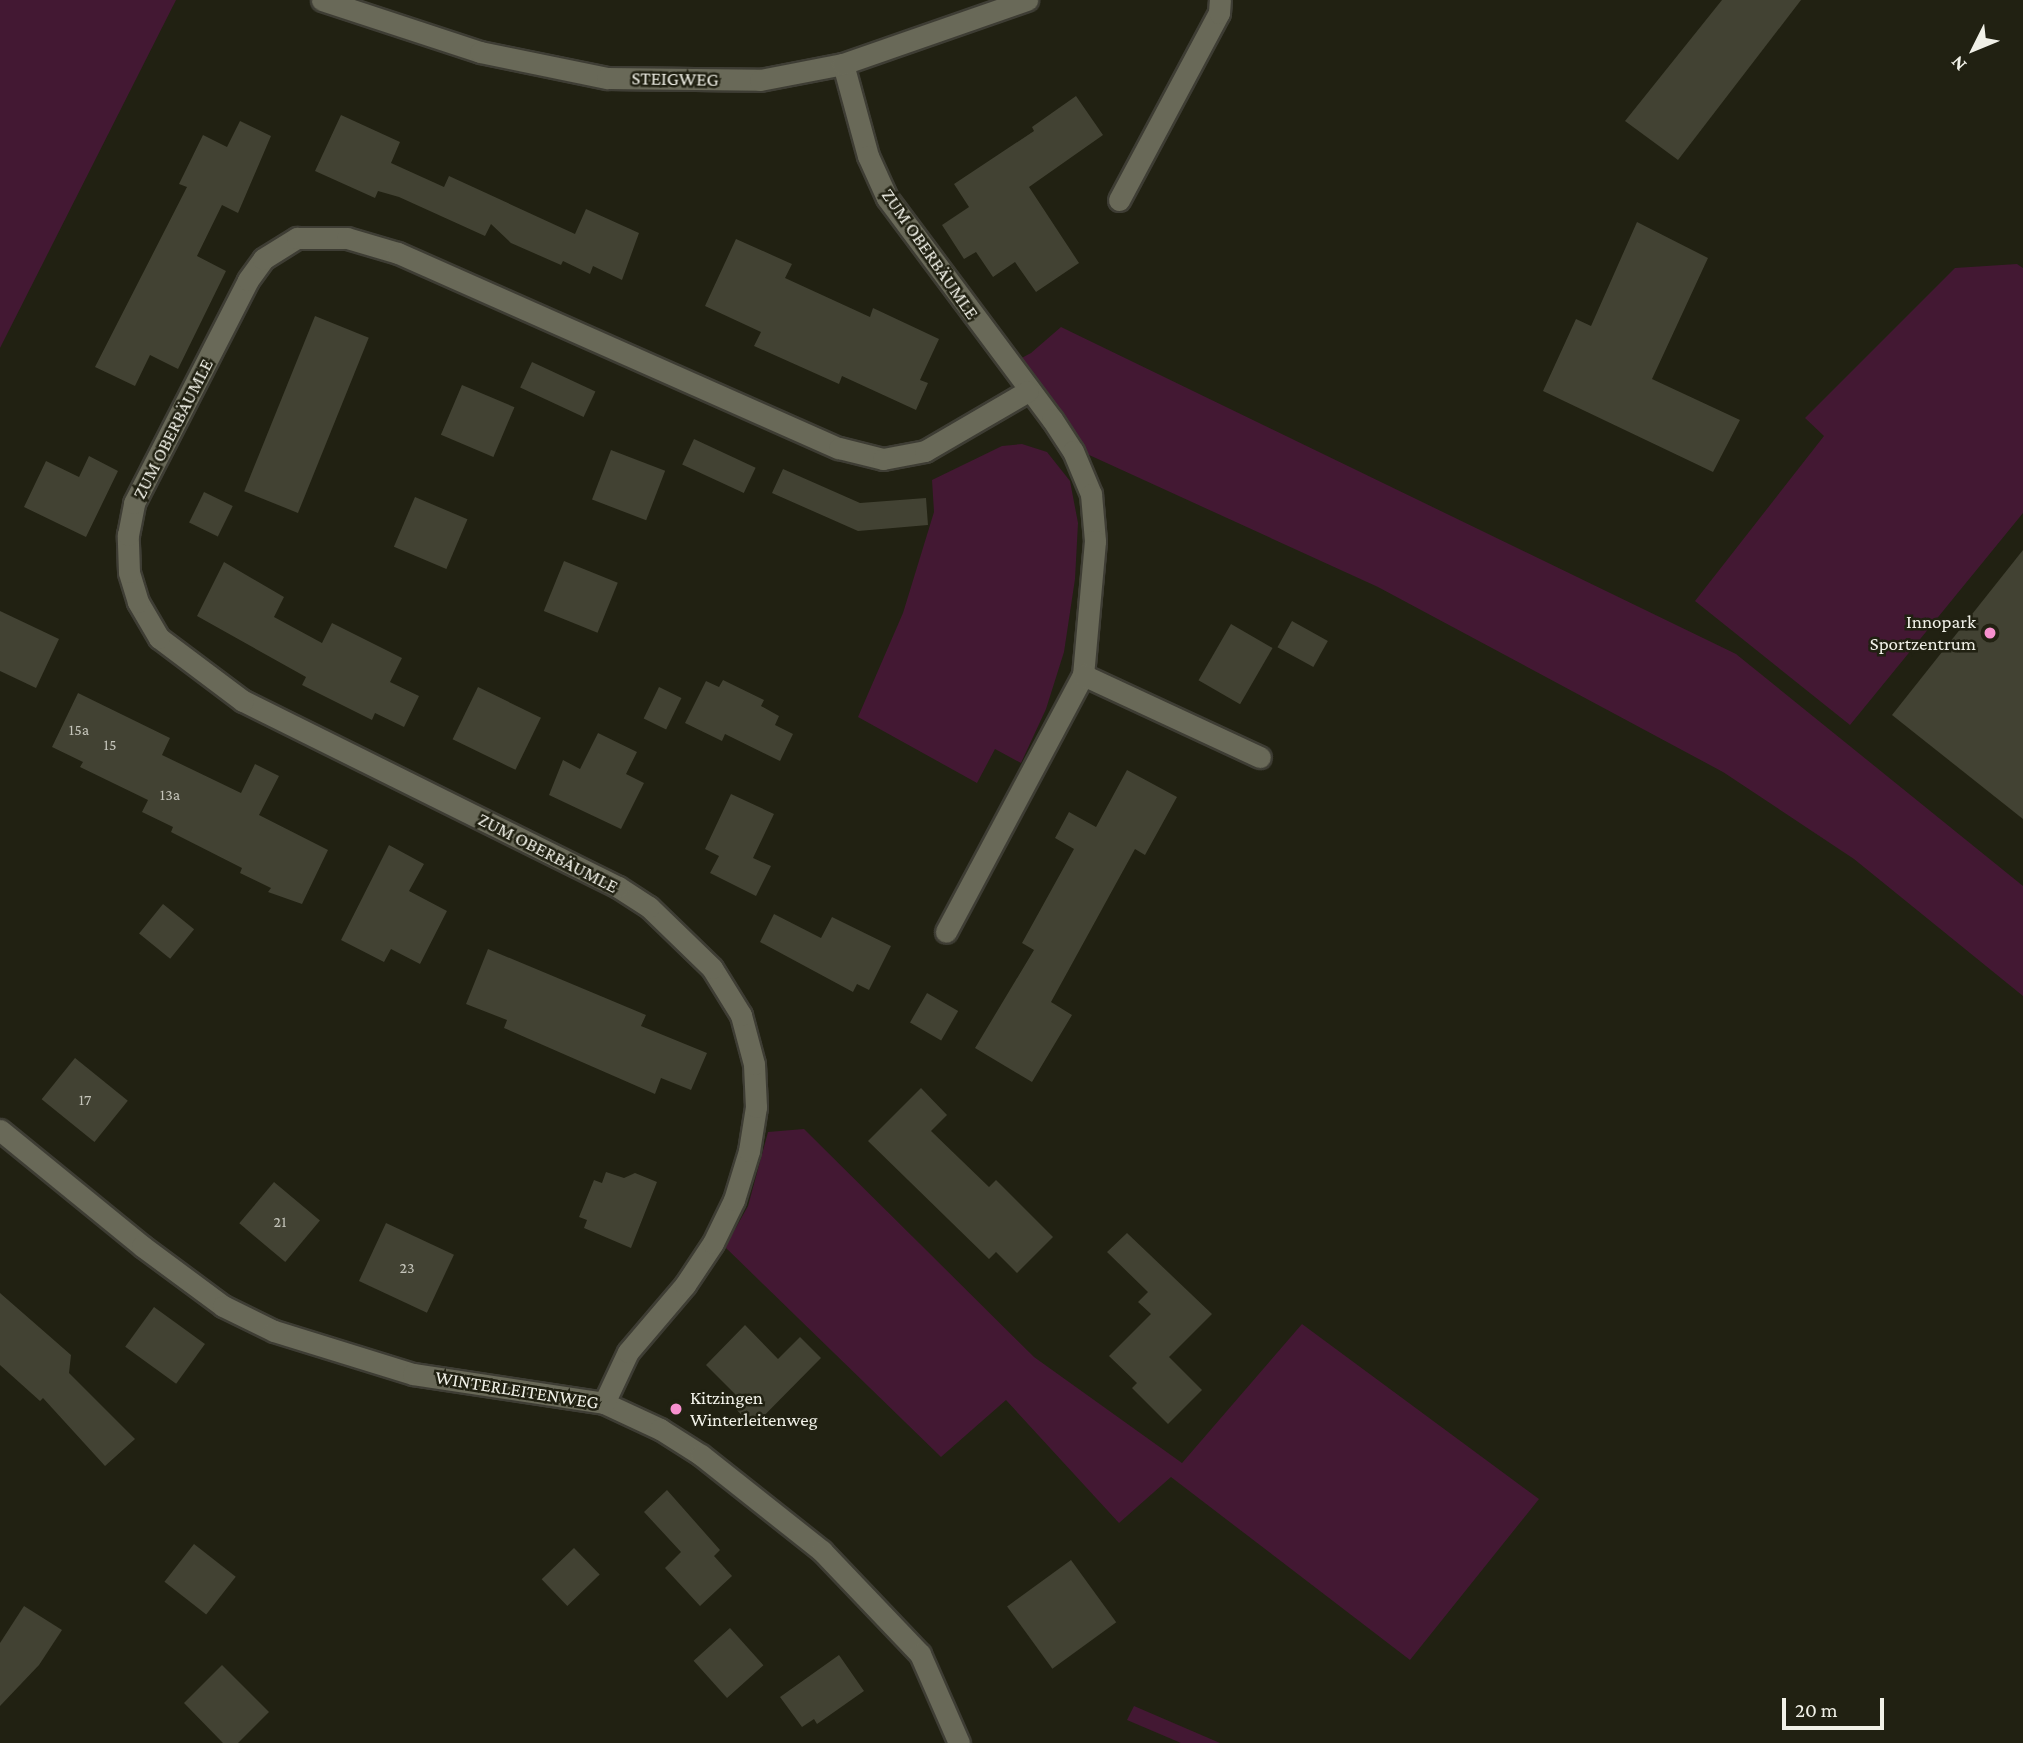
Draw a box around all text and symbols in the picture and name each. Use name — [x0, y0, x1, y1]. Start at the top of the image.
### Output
north arrow — [1939, 14, 2009, 84]
text: N — [1946, 52, 1970, 76]
street label: STEIGWEG — [631, 67, 719, 91]
street label: ZUM OBERBÄUMLE — [876, 184, 984, 324]
street label: ZUM OBERBÄUMLE — [128, 355, 218, 503]
place label: Innopark Sportzentrum — [1870, 611, 1976, 655]
marker: Innopark Sportzentrum — [1982, 625, 1998, 641]
house number: 15a — [69, 720, 89, 740]
house number: 15 — [104, 735, 116, 755]
house number: 13a — [160, 785, 180, 805]
street label: ZUM OBERBÄUMLE — [474, 808, 622, 898]
house number: 17 — [79, 1090, 91, 1110]
house number: 21 — [274, 1212, 286, 1232]
house number: 23 — [399, 1258, 415, 1278]
street label: WINTERLEITENWEG — [434, 1366, 600, 1414]
place label: Kitzingen Winterleitenweg — [690, 1387, 818, 1431]
marker: Kitzingen Winterleitenweg — [668, 1401, 684, 1417]
scale bar — [1785, 1684, 1886, 1728]
text: 20 m — [1795, 1698, 1838, 1722]

